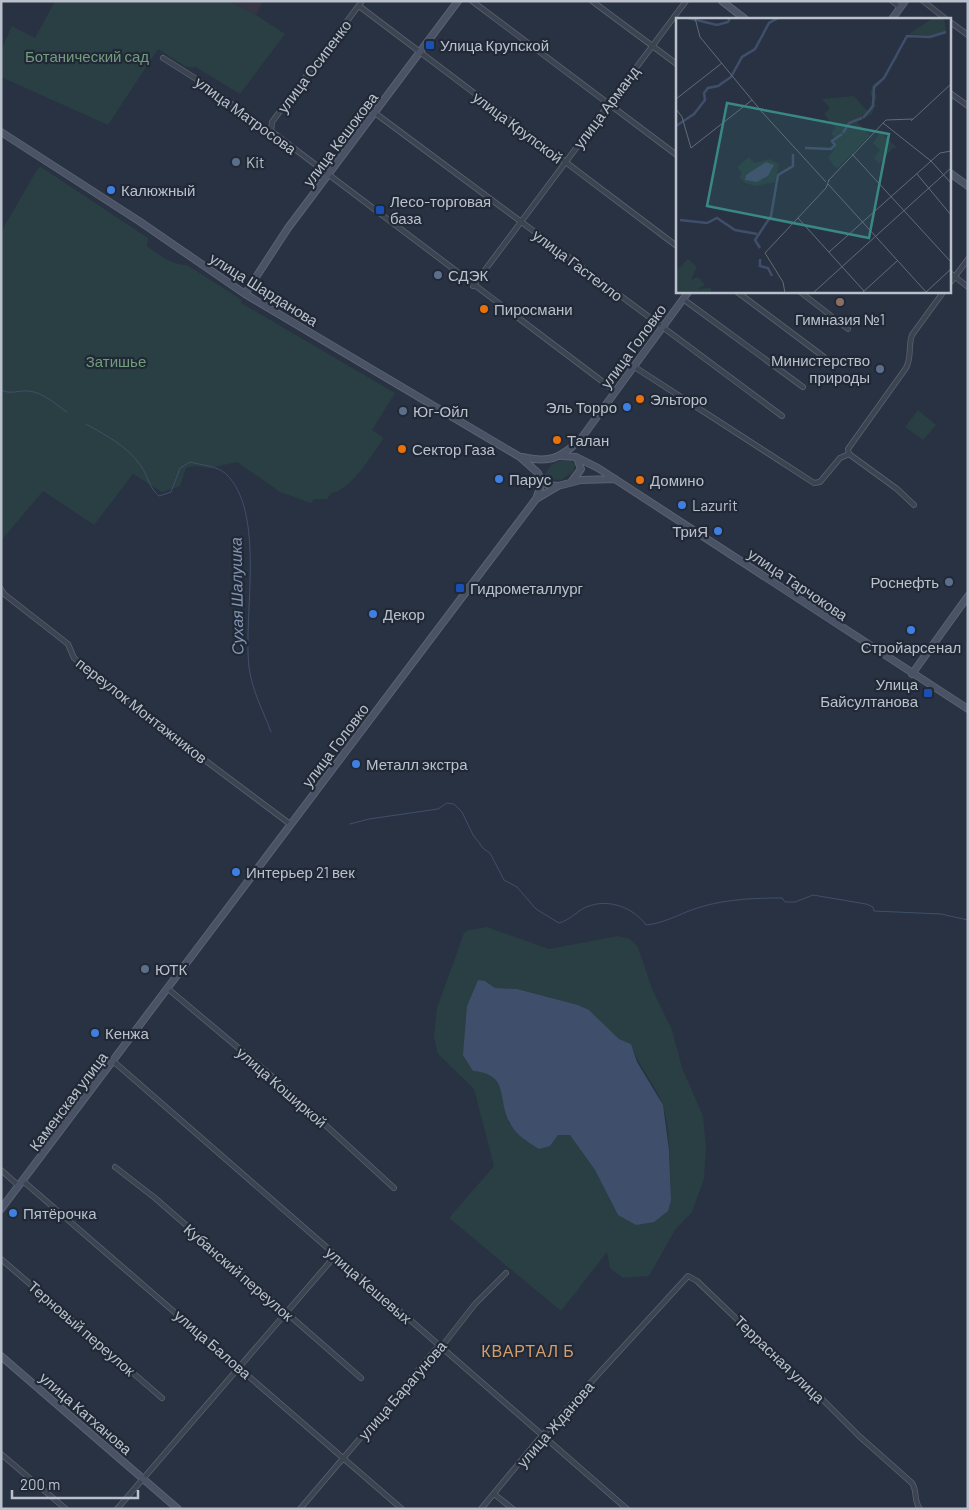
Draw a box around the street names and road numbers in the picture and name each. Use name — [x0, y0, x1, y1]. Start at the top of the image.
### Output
street label: улица Осипенко — [273, 16, 355, 116]
street label: улица Арманд — [569, 62, 643, 152]
street label: улица Матросова — [192, 72, 301, 158]
street label: улица Крупской — [470, 87, 566, 167]
street label: улица Кешокова — [299, 88, 382, 190]
street label: улица Гастелло — [529, 225, 627, 305]
street label: улица Шарданова — [207, 248, 322, 330]
street label: улица Головко — [596, 300, 670, 392]
street label: улица Тарчокова — [745, 544, 852, 624]
street label: переулок Монтажников — [73, 653, 211, 767]
street label: улица Головко — [298, 700, 372, 790]
street label: улица Коширкой — [233, 1043, 331, 1131]
street label: Каменская улица — [25, 1048, 111, 1154]
street label: Кубанский переулок — [181, 1220, 298, 1325]
street label: улица Кешевых — [322, 1243, 416, 1328]
street label: Терновый переулок — [25, 1277, 139, 1380]
street label: улица Балова — [171, 1306, 256, 1383]
street label: Террасная улица — [731, 1311, 829, 1407]
street label: улица Барагунова — [354, 1336, 450, 1443]
street label: улица Катханова — [36, 1368, 136, 1458]
street label: улица Жданова — [513, 1377, 598, 1471]

